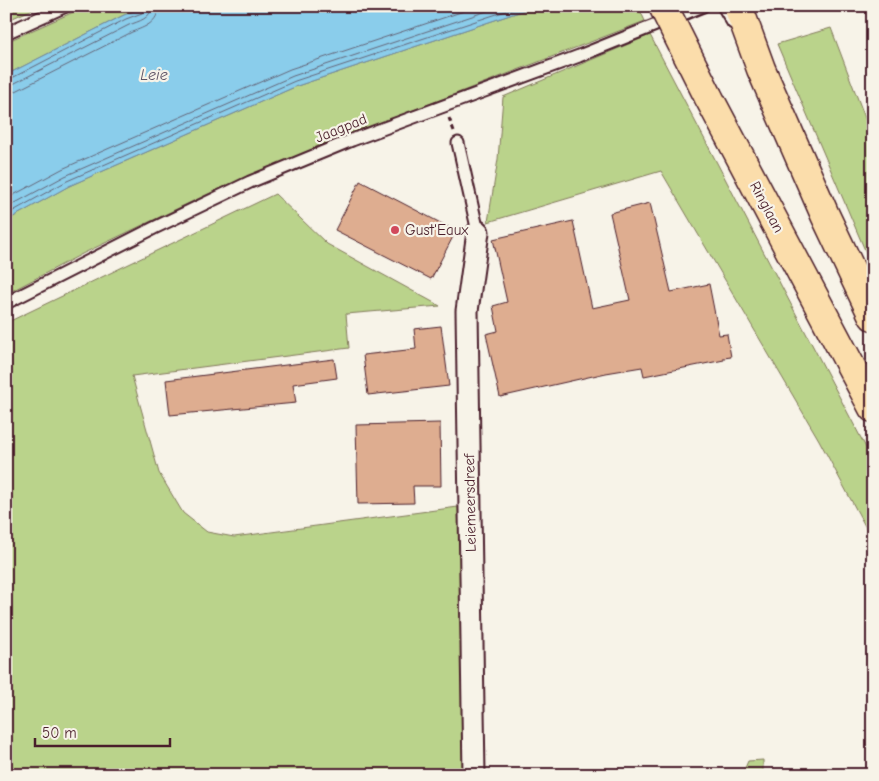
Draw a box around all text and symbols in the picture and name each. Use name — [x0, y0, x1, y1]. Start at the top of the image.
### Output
water label: Leie — [140, 66, 168, 84]
street label: Jaagpad — [313, 110, 369, 146]
street label: Ringlaan — [746, 178, 788, 236]
place label: Gust'Eaux — [405, 221, 469, 239]
marker: Gust'Eaux — [389, 224, 401, 236]
street label: Leiemeersdreef — [460, 453, 480, 552]
scale bar — [35, 716, 170, 748]
text: 50 m — [42, 724, 77, 742]

